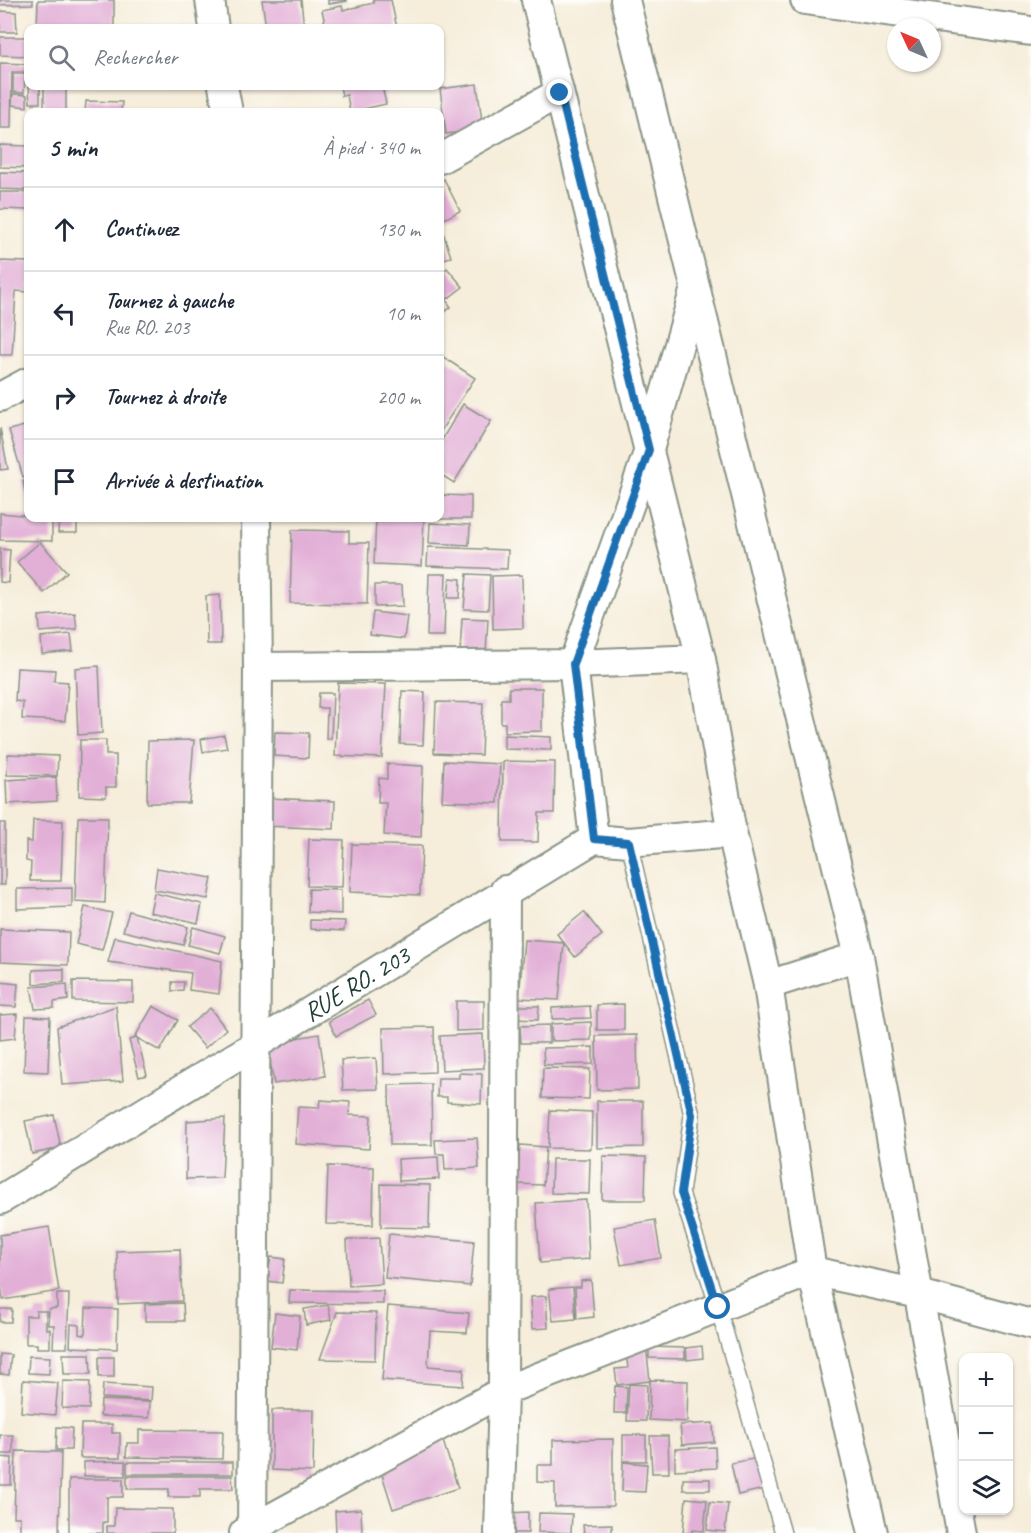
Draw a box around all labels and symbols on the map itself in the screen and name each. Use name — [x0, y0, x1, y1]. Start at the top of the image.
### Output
north arrow — [887, 18, 941, 72]
route end — [546, 79, 572, 105]
street label: RUE RO. 203 — [297, 937, 418, 1028]
route start — [704, 1293, 730, 1319]

